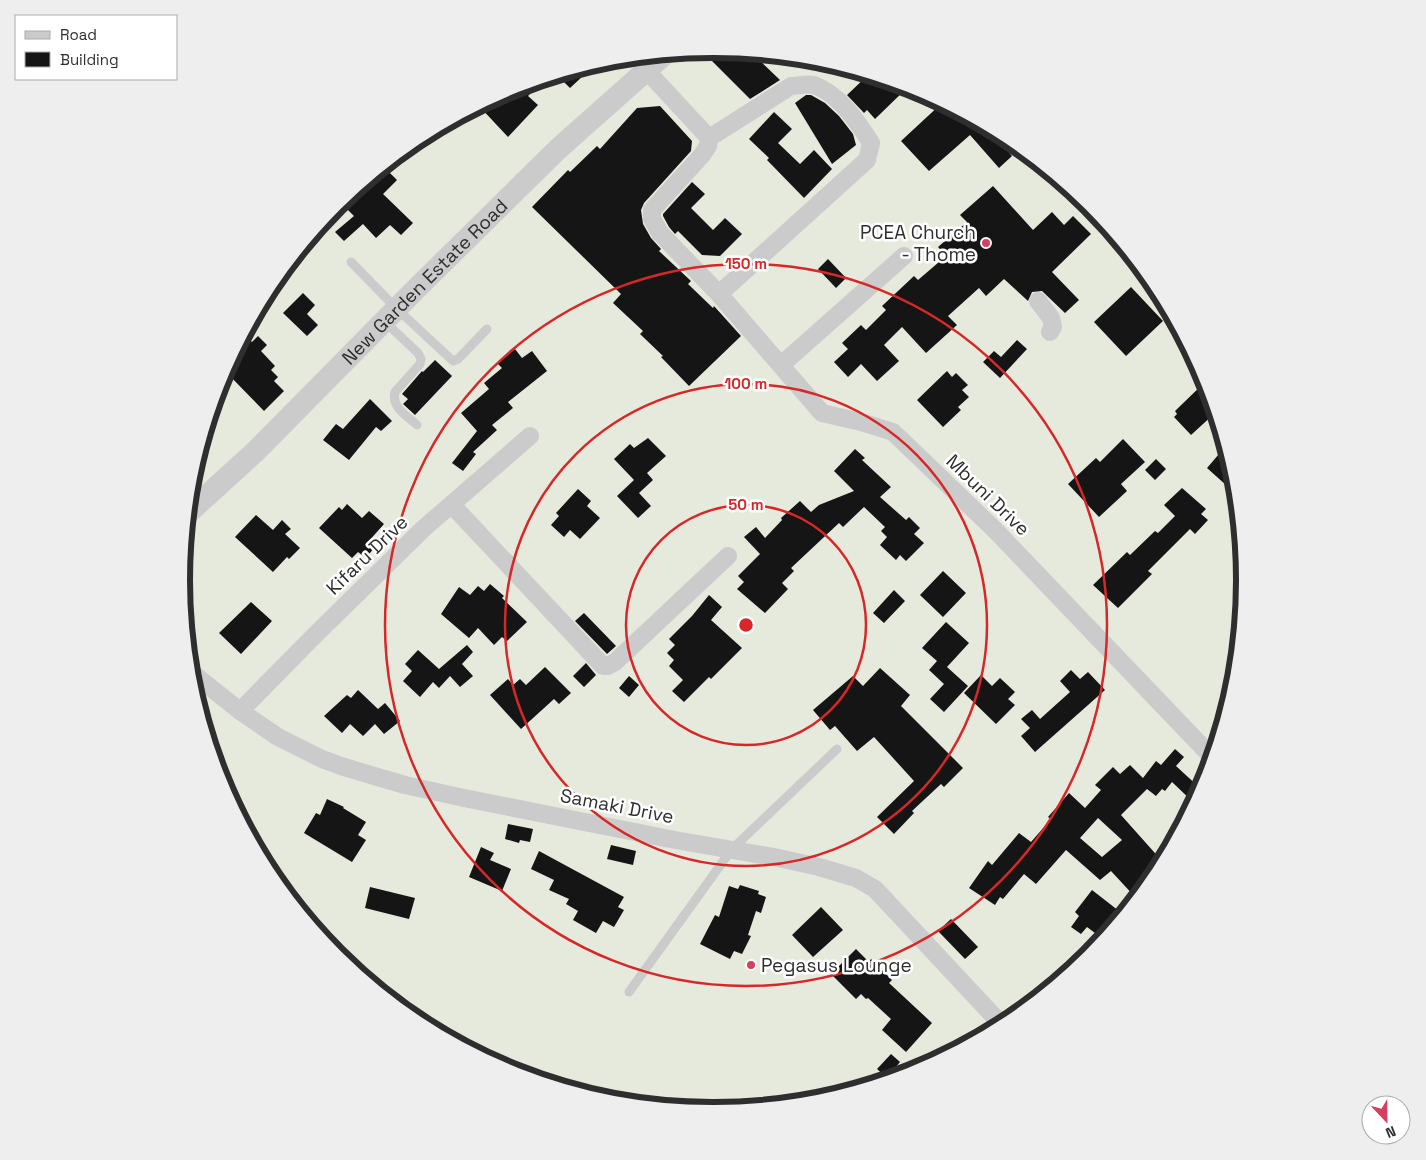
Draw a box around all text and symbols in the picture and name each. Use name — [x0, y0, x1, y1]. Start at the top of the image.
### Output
legend — [15, 15, 178, 80]
text: Road — [60, 25, 97, 44]
text: Building — [60, 50, 119, 69]
street label: New Garden Estate Road — [336, 193, 513, 370]
place label: PCEA Church - Thome — [860, 220, 976, 267]
marker: PCEA Church - Thome — [980, 237, 992, 249]
text: 150 m — [725, 254, 767, 273]
text: 100 m — [725, 374, 767, 393]
street label: Mbuni Drive — [941, 449, 1035, 541]
text: 50 m — [728, 495, 764, 514]
street label: Kifaru Drive — [321, 510, 413, 600]
centre of rings — [737, 616, 755, 634]
street label: Samaki Drive — [558, 783, 676, 829]
place label: Pegasus Lounge — [761, 953, 912, 978]
marker: Pegasus Lounge — [745, 959, 757, 971]
north arrow — [1361, 1095, 1411, 1145]
text: N — [1383, 1122, 1399, 1142]

